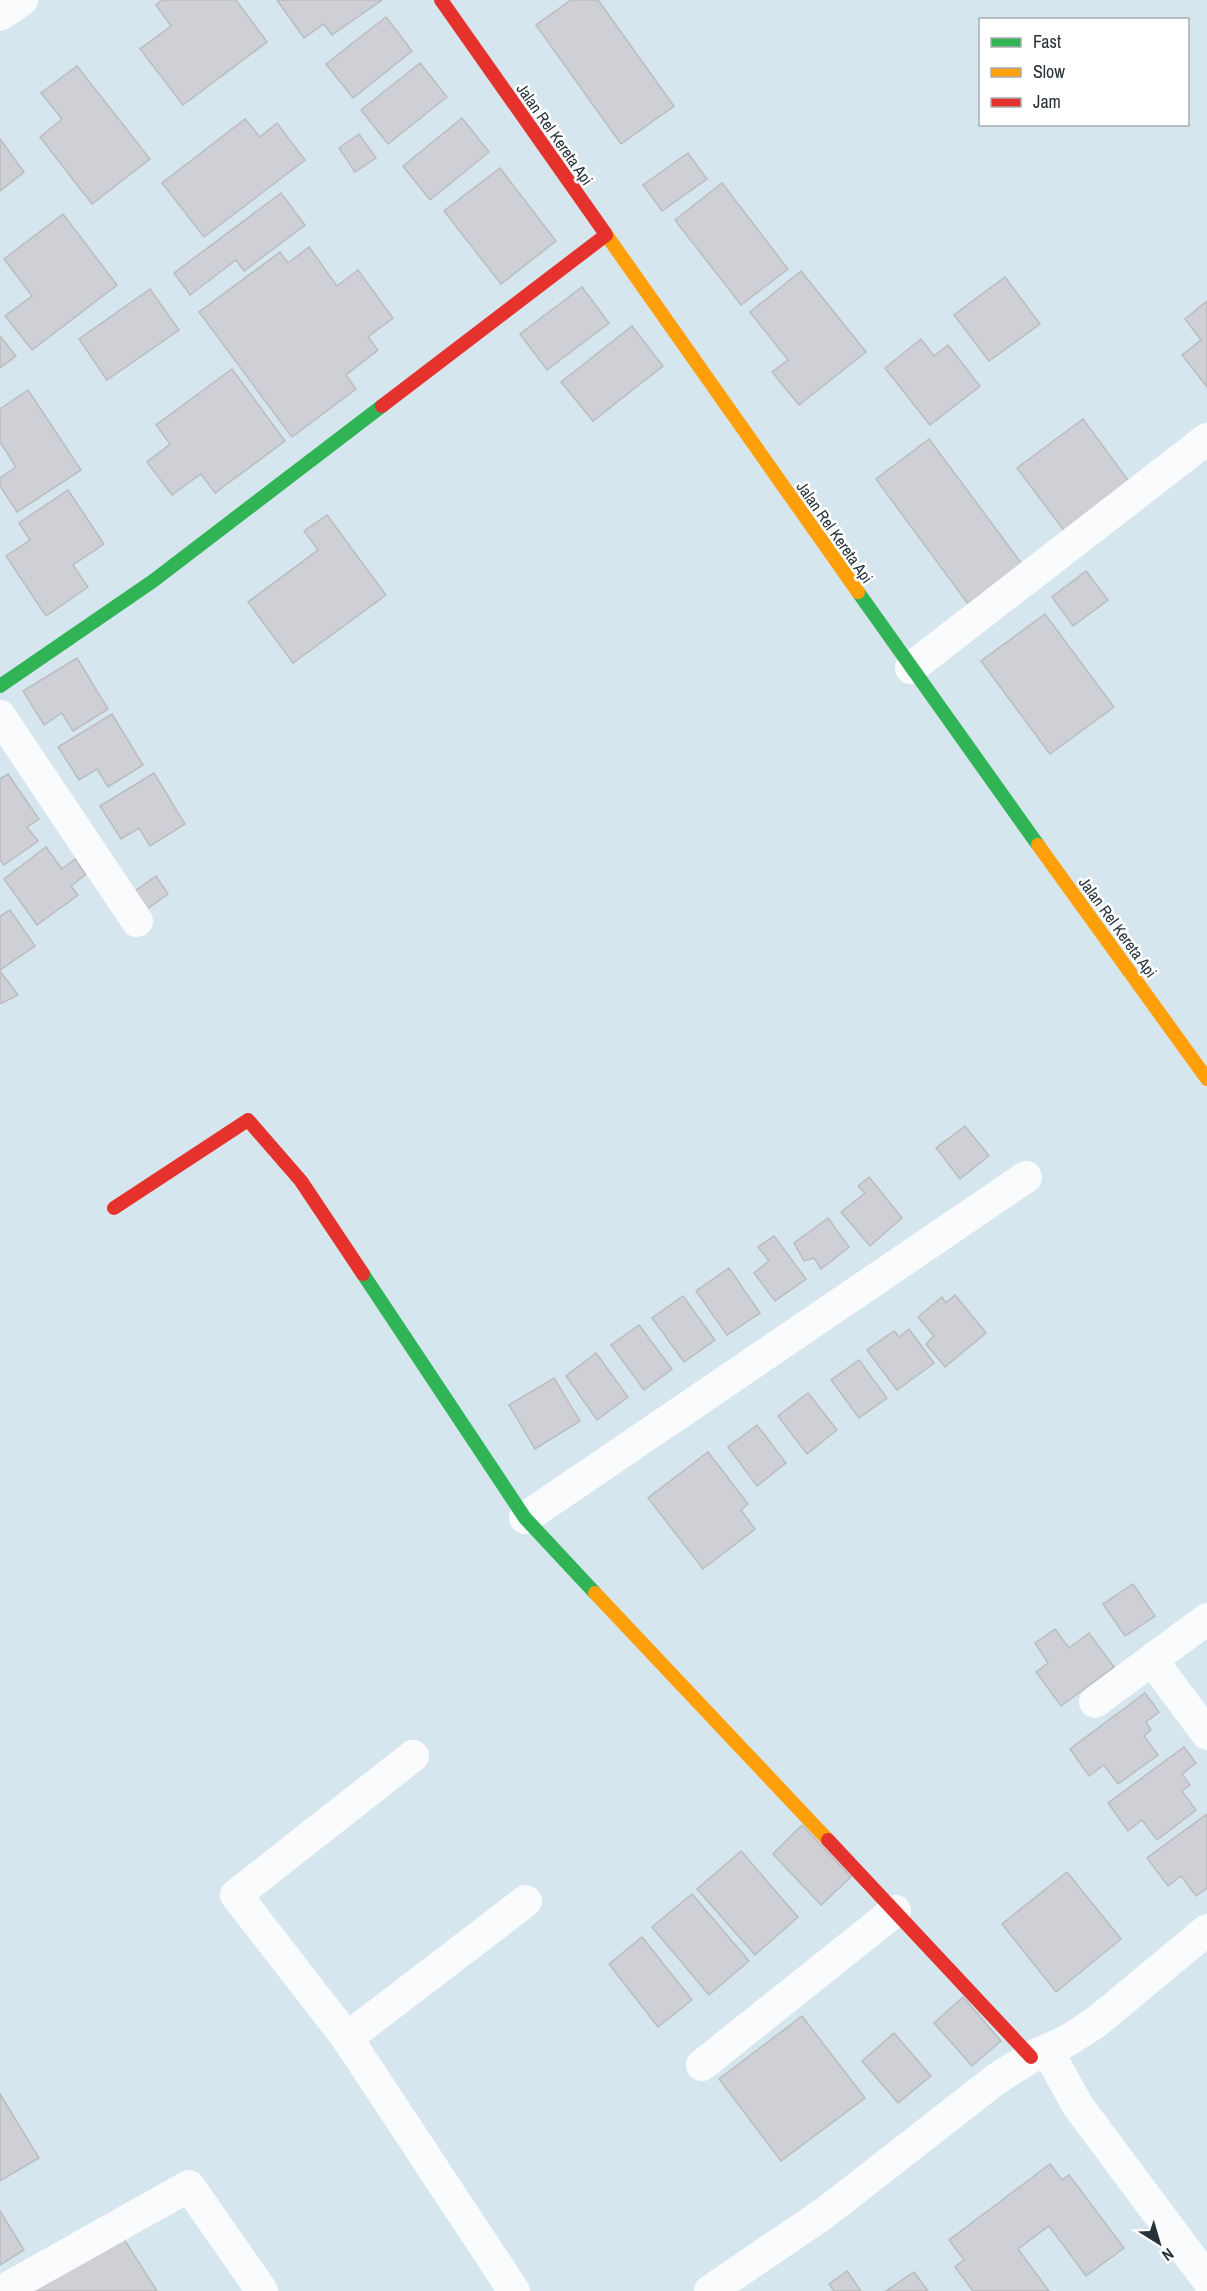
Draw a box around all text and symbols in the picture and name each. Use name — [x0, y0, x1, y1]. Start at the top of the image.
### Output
legend — [979, 18, 1189, 126]
text: Fast — [1033, 29, 1061, 54]
text: Slow — [1033, 59, 1065, 84]
street label: Jalan Rel Kereta Api — [512, 79, 598, 189]
text: Jam — [1033, 89, 1061, 114]
street label: Jalan Rel Kereta Api — [792, 477, 878, 587]
street label: Jalan Rel Kereta Api — [1074, 872, 1162, 982]
north arrow — [1129, 2213, 1189, 2273]
text: N — [1158, 2243, 1178, 2267]

